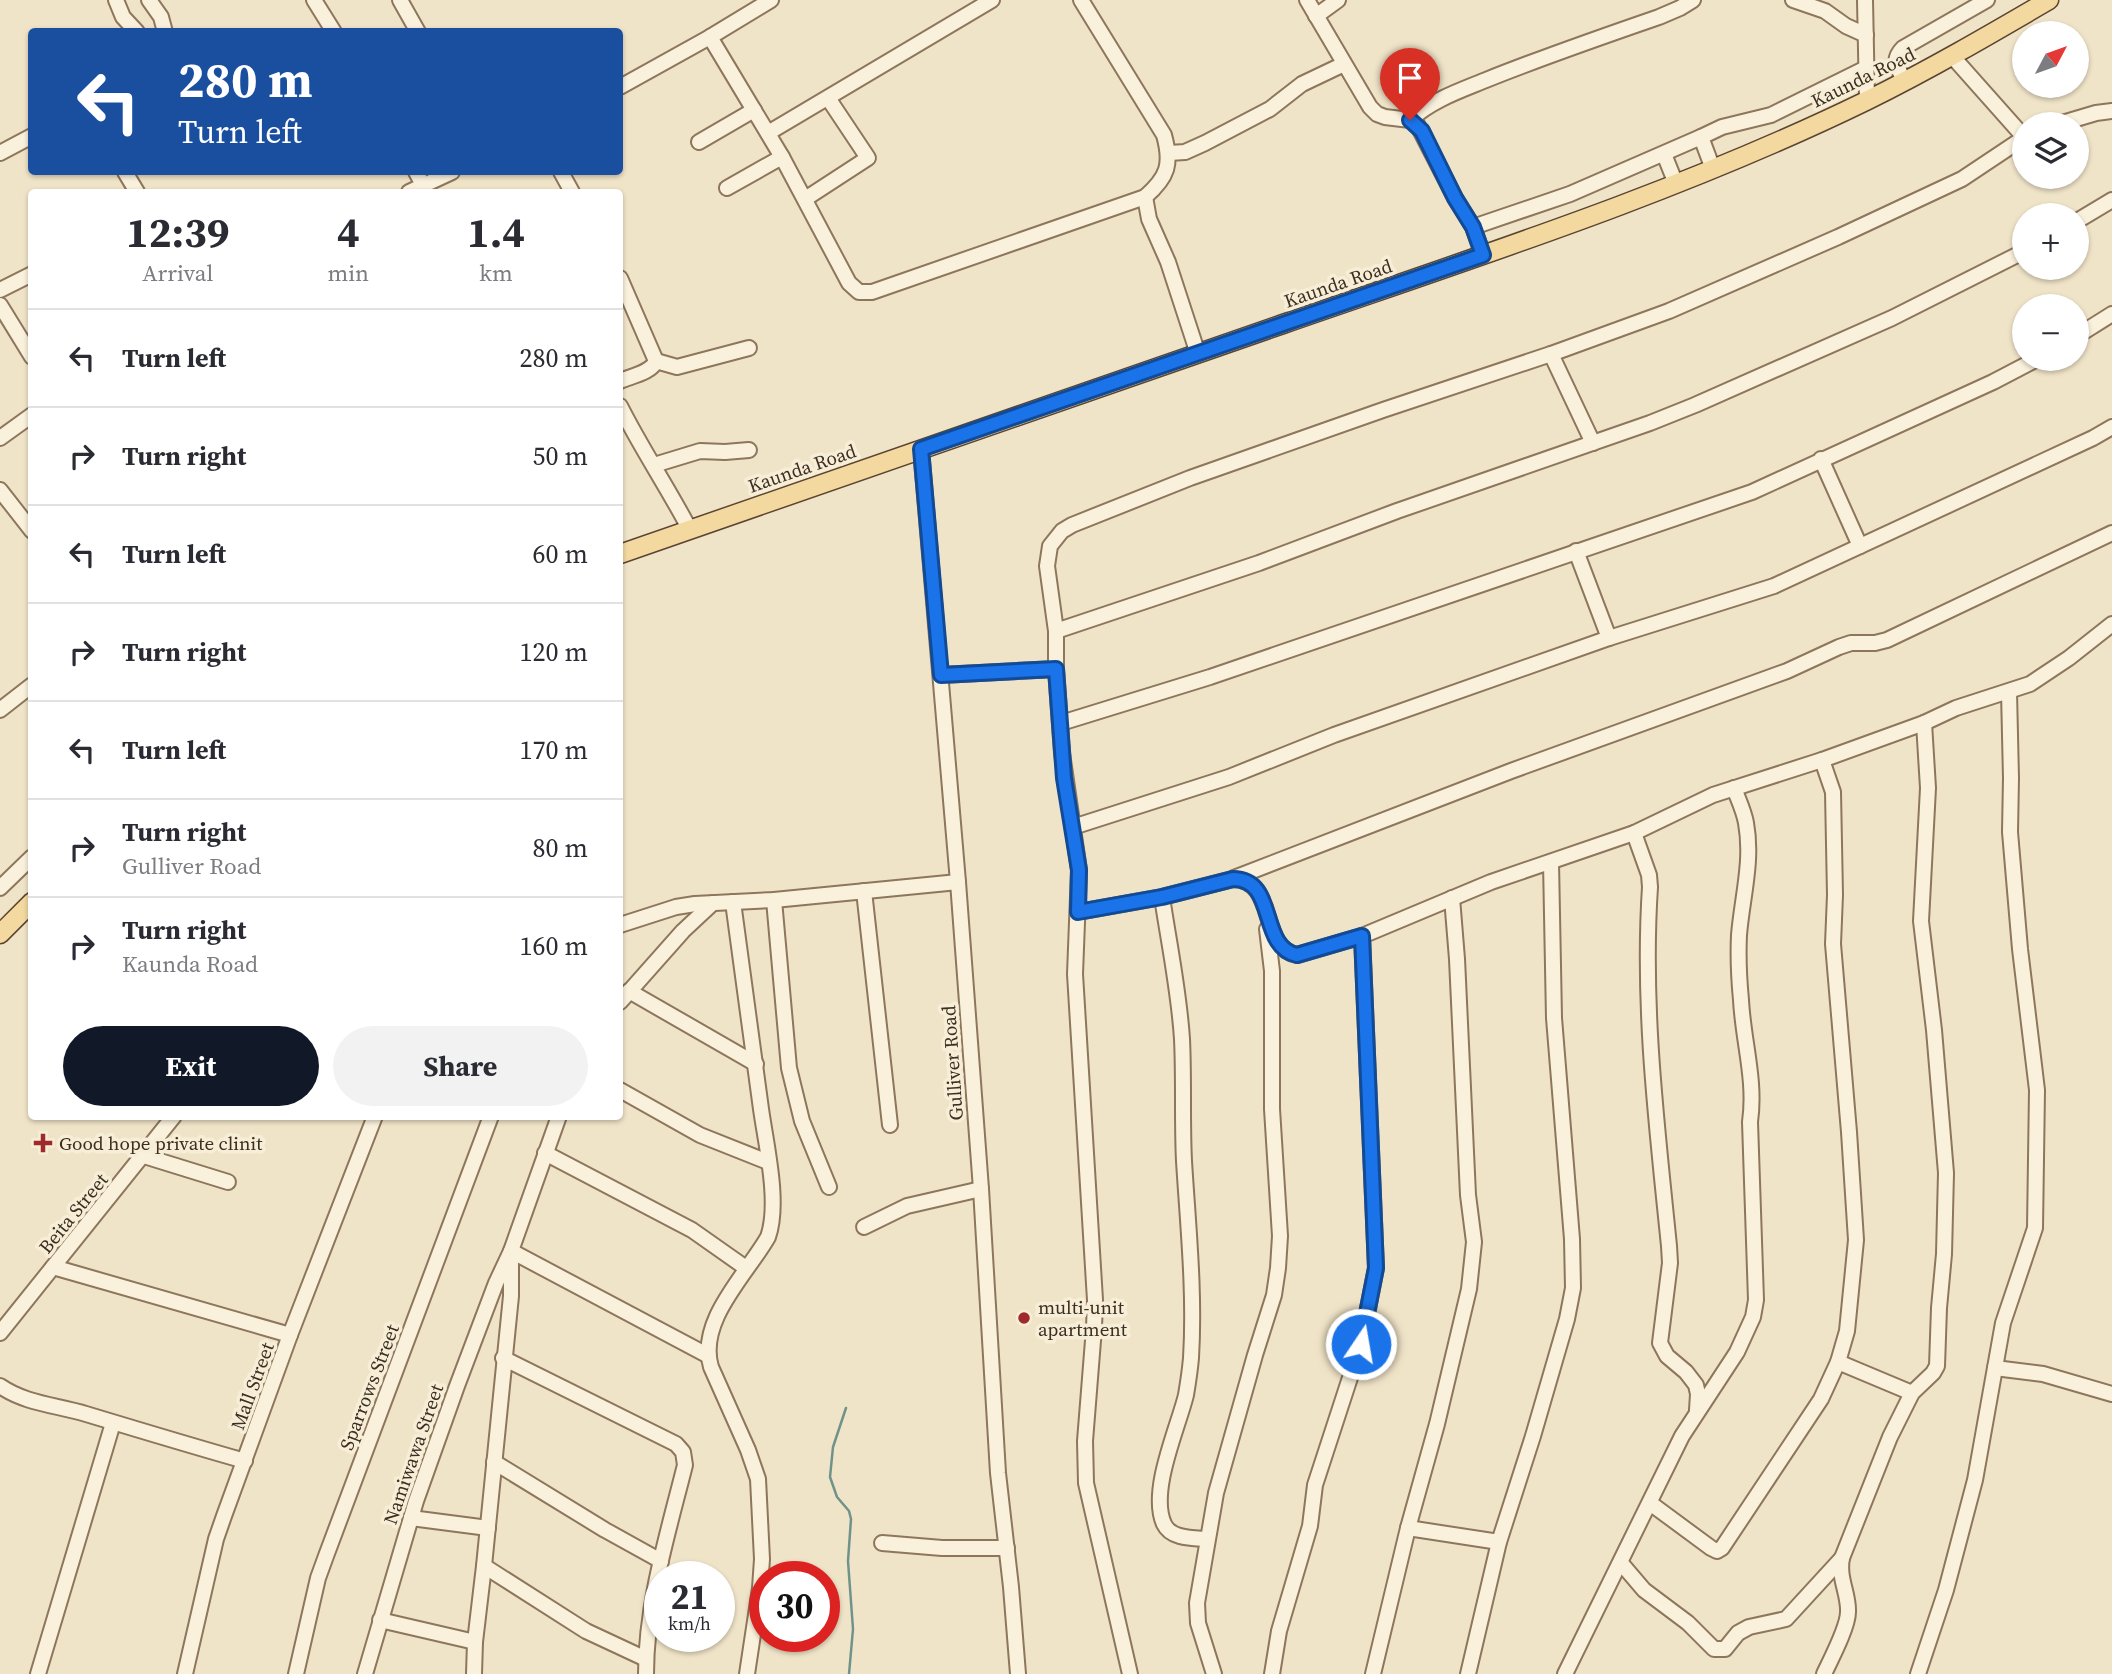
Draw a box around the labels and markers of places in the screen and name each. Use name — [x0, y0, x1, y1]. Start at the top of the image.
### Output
pin — [1380, 48, 1440, 120]
place label: Good hope private clinit — [59, 1130, 263, 1156]
marker: Good hope private clinit — [33, 1133, 53, 1153]
place label: multi-unit apartment — [1038, 1294, 1128, 1342]
marker: multi-unit apartment — [1016, 1310, 1032, 1326]

